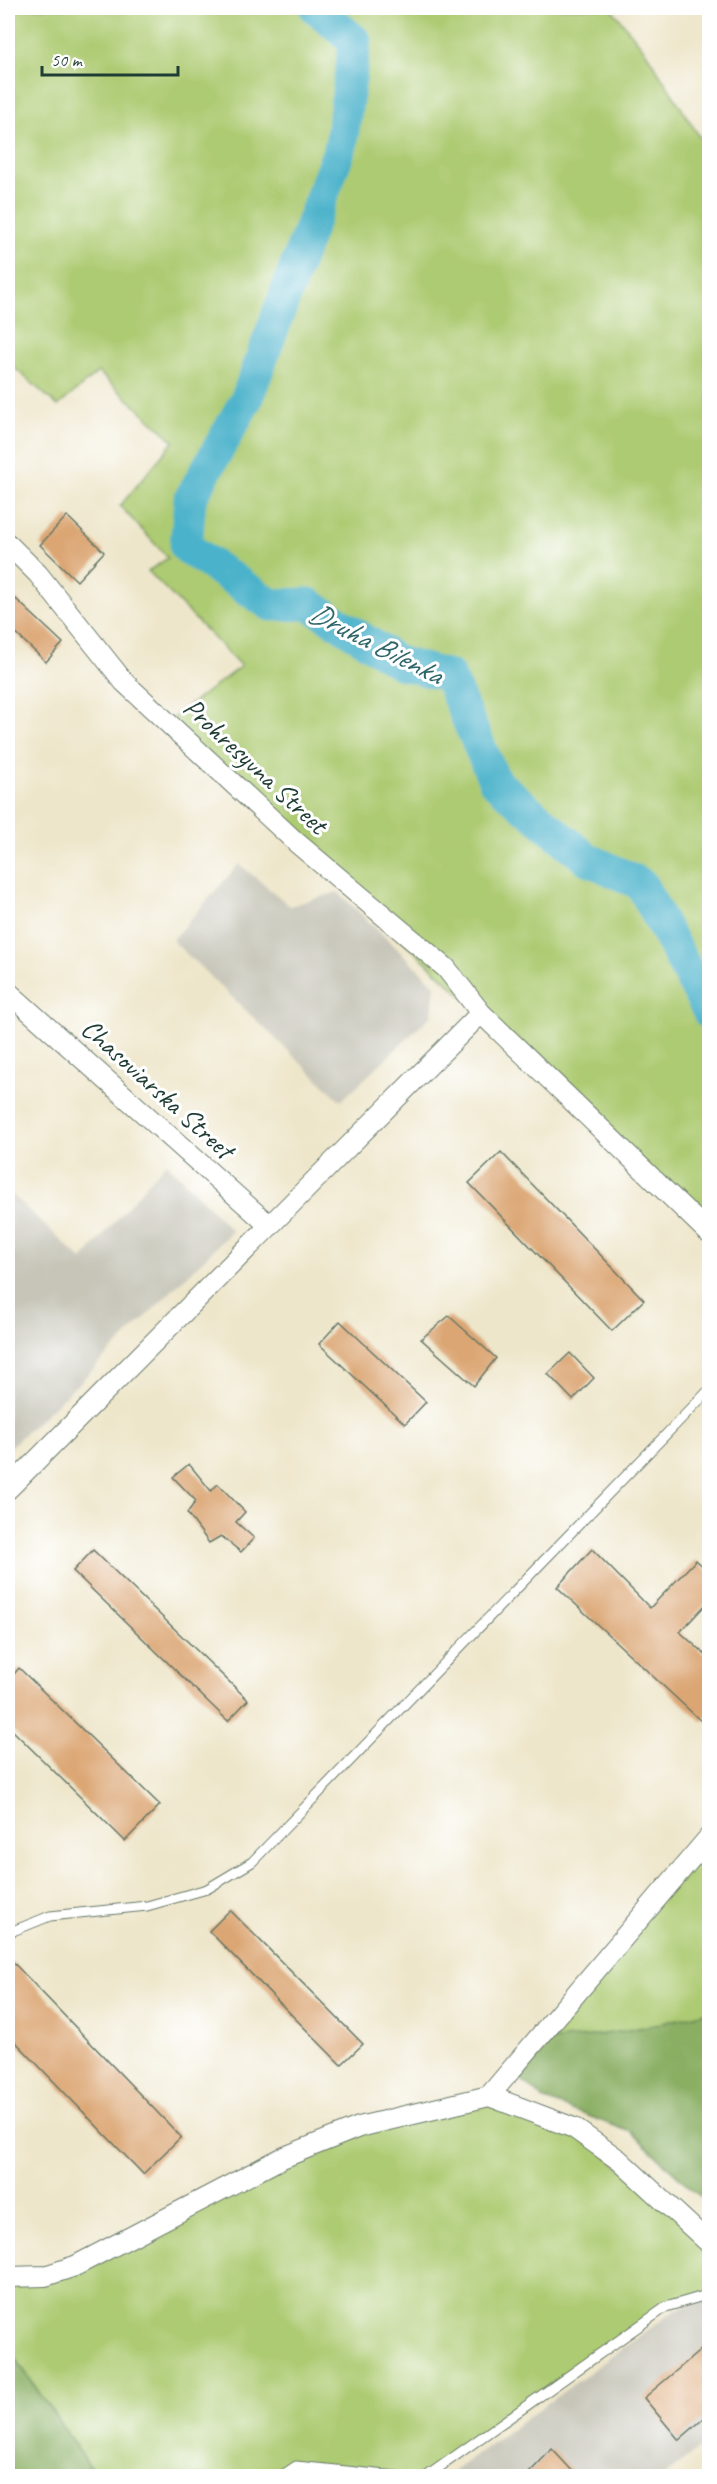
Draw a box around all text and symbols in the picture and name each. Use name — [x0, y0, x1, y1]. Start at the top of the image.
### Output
scale bar — [42, 39, 178, 77]
text: 50 m — [51, 49, 84, 71]
water label: Druha Bilenka — [303, 593, 452, 694]
street label: Prohresyvna Street — [176, 690, 337, 843]
street label: Chasoviarska Street — [74, 1011, 244, 1169]

